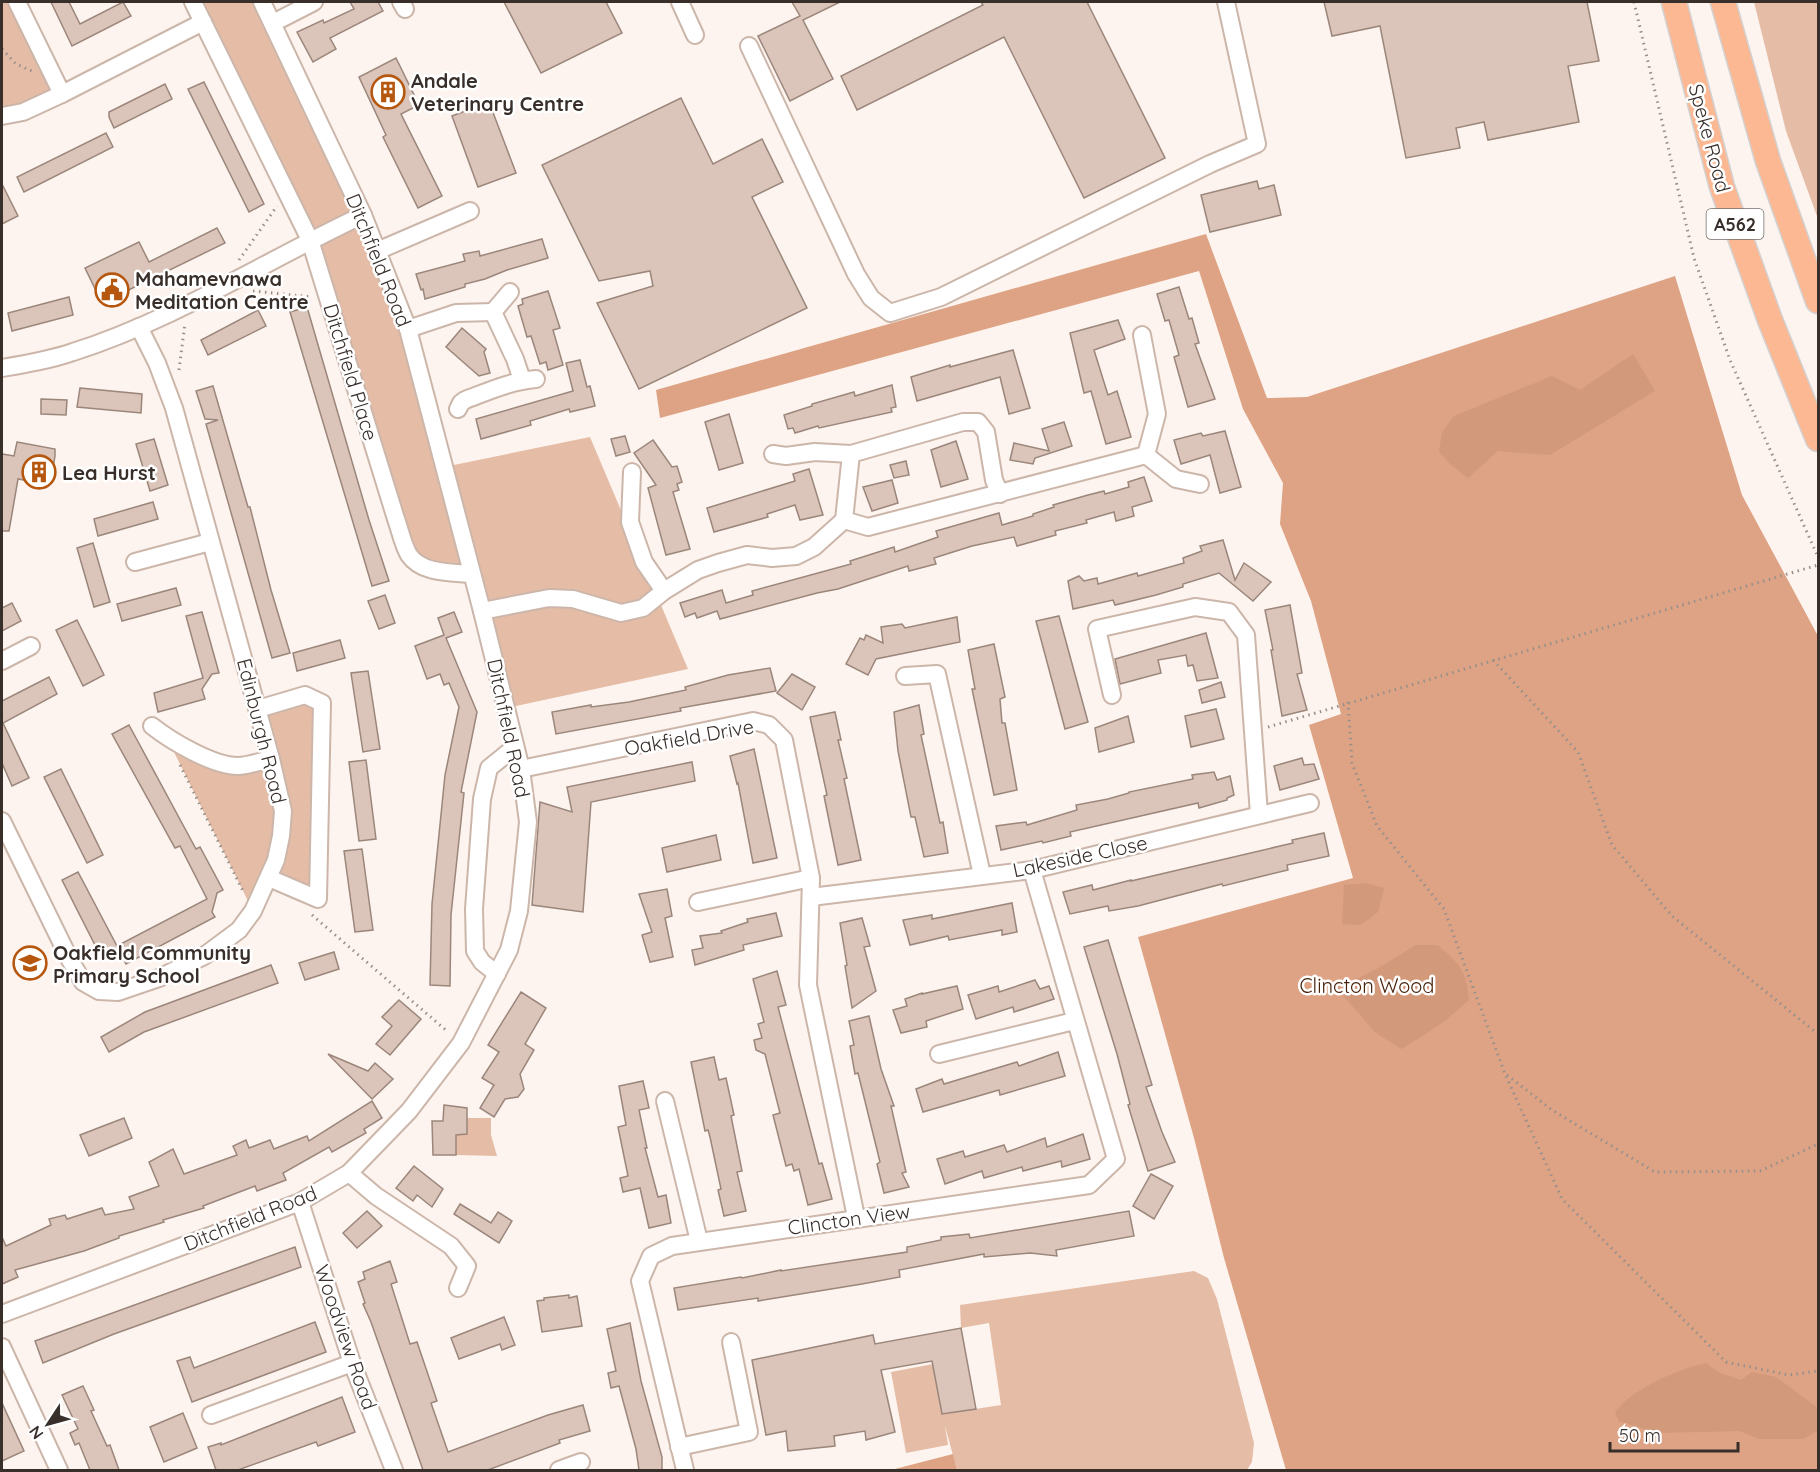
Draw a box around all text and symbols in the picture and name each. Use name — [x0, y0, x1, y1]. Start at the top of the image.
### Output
place label: Andale Veterinary Centre — [411, 68, 584, 116]
building icon: Andale Veterinary Centre — [370, 74, 406, 110]
street label: Speke Road — [1684, 81, 1736, 195]
street label: Ditchfield Road — [341, 190, 417, 330]
road number: A562 — [1706, 209, 1764, 239]
place label: Mahamevnawa Meditation Centre — [135, 266, 309, 314]
public building icon: Mahamevnawa Meditation Centre — [94, 272, 130, 308]
street label: Ditchfield Place — [318, 300, 384, 444]
building icon: Lea Hurst — [21, 454, 57, 490]
place label: Lea Hurst — [62, 460, 156, 485]
street label: Edinburgh Road — [232, 656, 292, 806]
street label: Ditchfield Road — [482, 656, 536, 800]
street label: Oakfield Drive — [622, 713, 756, 761]
street label: Lakeside Close — [1010, 830, 1150, 882]
place label: Oakfield Community Primary School — [53, 940, 251, 988]
school or university icon: Oakfield Community Primary School — [12, 945, 48, 981]
park label: Clincton Wood — [1300, 973, 1434, 998]
street label: Ditchfield Road — [180, 1180, 320, 1256]
street label: Clincton View — [786, 1198, 912, 1240]
street label: Woodview Road — [310, 1261, 382, 1413]
north arrow — [18, 1394, 78, 1454]
scale bar — [1610, 1415, 1738, 1453]
text: N — [24, 1422, 47, 1443]
text: 50 m — [1619, 1424, 1661, 1447]

